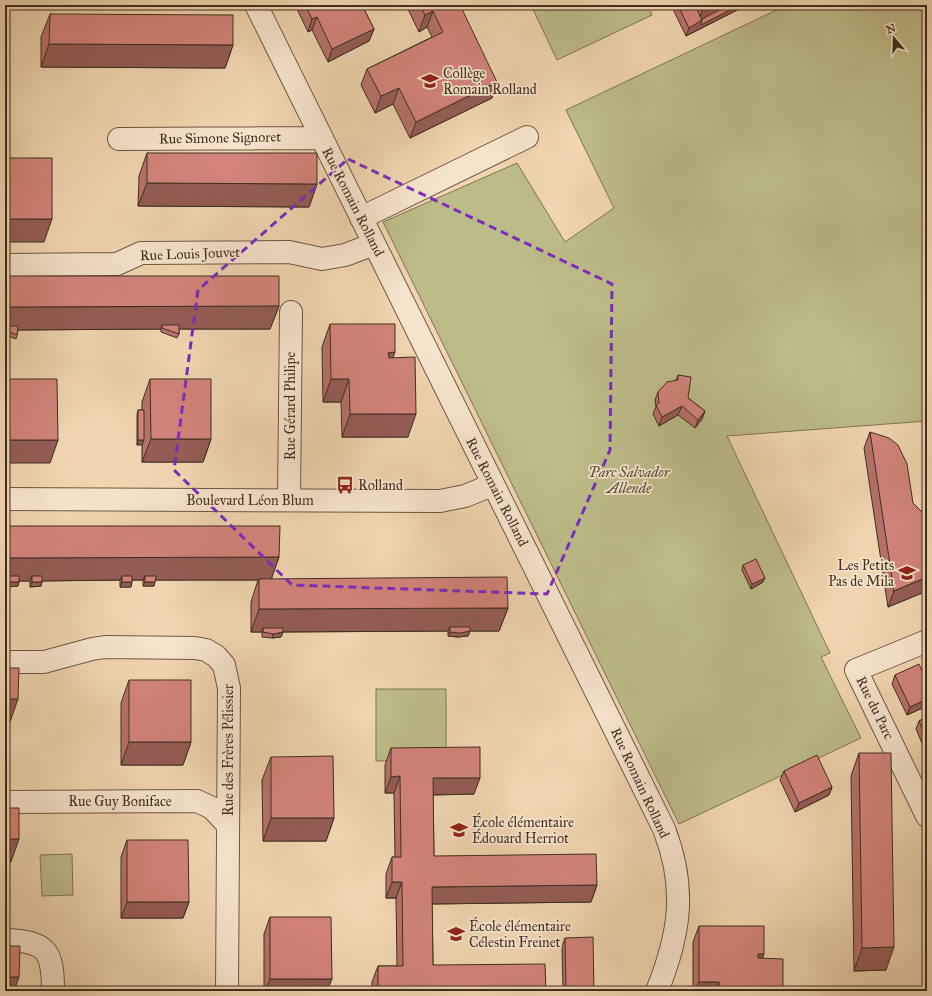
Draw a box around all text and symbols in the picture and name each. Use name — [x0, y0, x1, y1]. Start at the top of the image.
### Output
north arrow — [874, 18, 914, 58]
text: N — [884, 21, 898, 37]
place label: Collège Romain Rolland — [443, 65, 537, 98]
school or university icon: Collège Romain Rolland — [420, 71, 440, 91]
street label: Rue Simone Signoret — [159, 128, 281, 148]
street label: Rue Romain Rolland — [318, 145, 388, 259]
street label: Rue Louis Jouvet — [140, 244, 240, 265]
street label: Rue Gérard Philipe — [282, 352, 299, 460]
street label: Rue Romain Rolland — [462, 435, 532, 549]
park label: Parc Salvador Allende — [588, 464, 671, 497]
bus stop icon: Rolland — [335, 475, 355, 495]
place label: Rolland — [358, 477, 403, 494]
street label: Boulevard Léon Blum — [186, 492, 314, 509]
place label: Les Petits Pas de Mila — [828, 557, 894, 590]
school or university icon: Les Petits Pas de Mila — [897, 563, 917, 583]
street label: Rue du Parc — [852, 674, 898, 742]
street label: Rue des Frères Pélissier — [220, 683, 237, 816]
street label: Rue Romain Rolland — [607, 725, 673, 841]
street label: Rue Guy Boniface — [68, 793, 172, 810]
place label: École élémentaire Édouard Herriot — [472, 812, 574, 847]
school or university icon: École élémentaire Édouard Herriot — [449, 820, 469, 840]
place label: École élémentaire Célestin Freinet — [469, 916, 571, 951]
school or university icon: École élémentaire Célestin Freinet — [446, 924, 466, 944]

